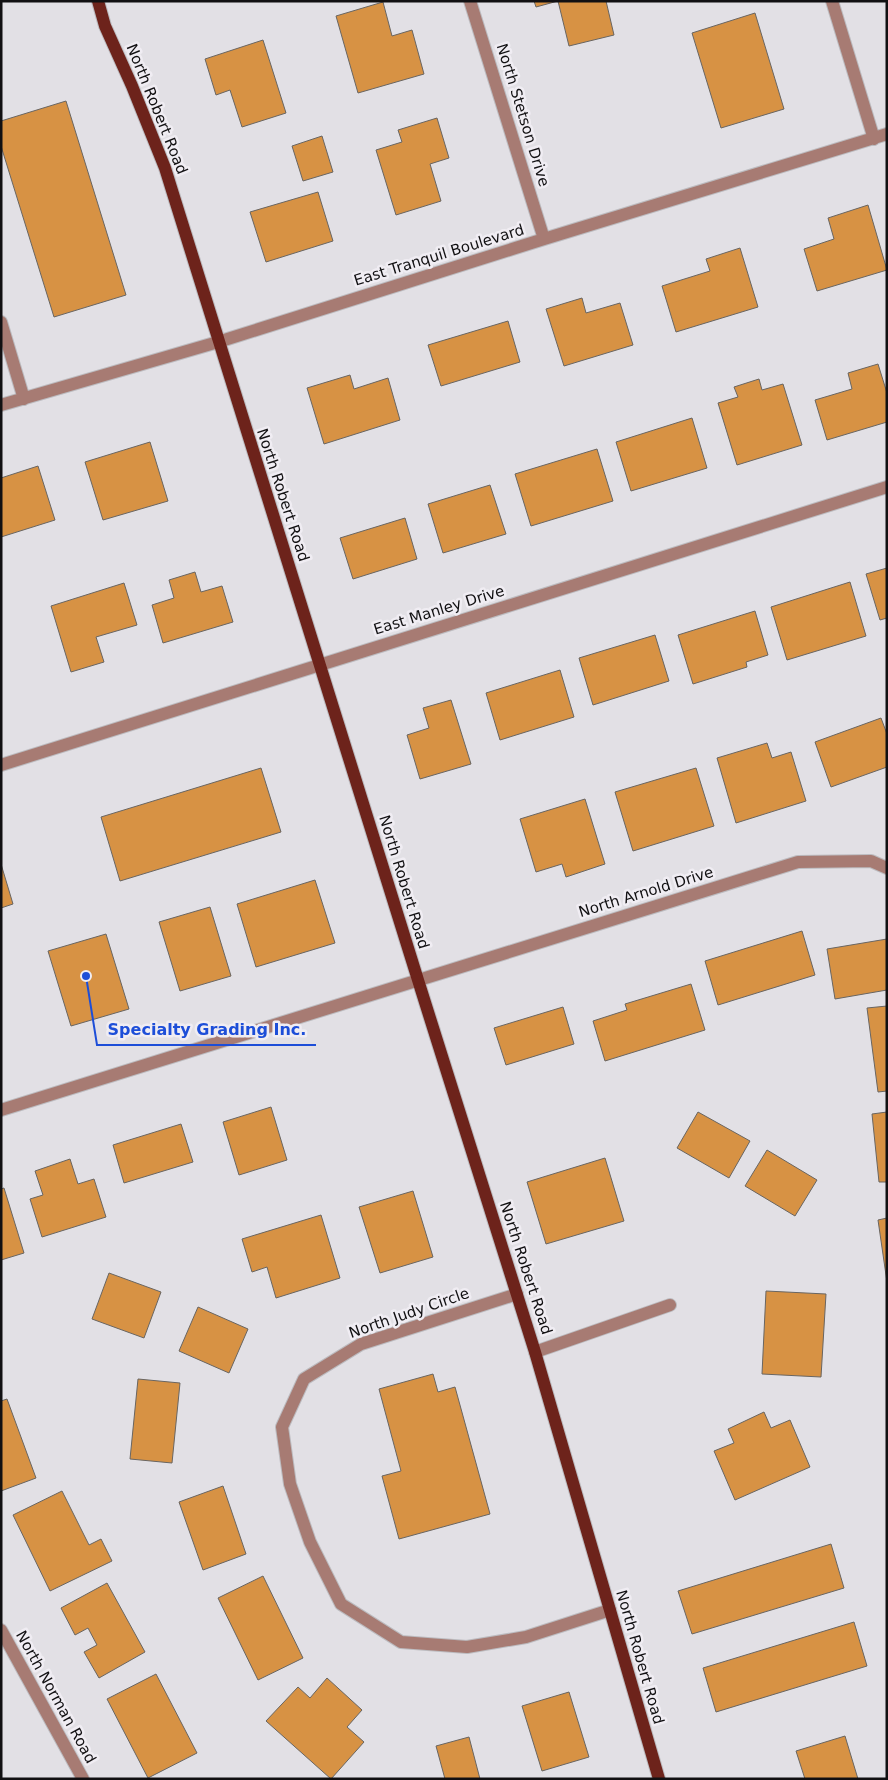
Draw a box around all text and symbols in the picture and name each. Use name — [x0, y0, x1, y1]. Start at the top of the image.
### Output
street label: North Robert Road — [123, 41, 191, 177]
street label: North Stetson Drive — [493, 41, 553, 189]
street label: East Tranquil Boulevard — [352, 221, 526, 289]
street label: North Robert Road — [253, 426, 313, 564]
street label: East Manley Drive — [371, 582, 507, 638]
street label: North Robert Road — [375, 813, 433, 951]
street label: North Arnold Drive — [576, 863, 716, 921]
callout: Specialty Grading Inc. — [97, 1014, 316, 1045]
text: Specialty Grading Inc. — [108, 1020, 306, 1039]
street label: North Robert Road — [496, 1199, 556, 1337]
street label: North Judy Circle — [347, 1284, 471, 1342]
street label: North Robert Road — [612, 1588, 668, 1726]
street label: North Norman Road — [12, 1628, 100, 1766]

